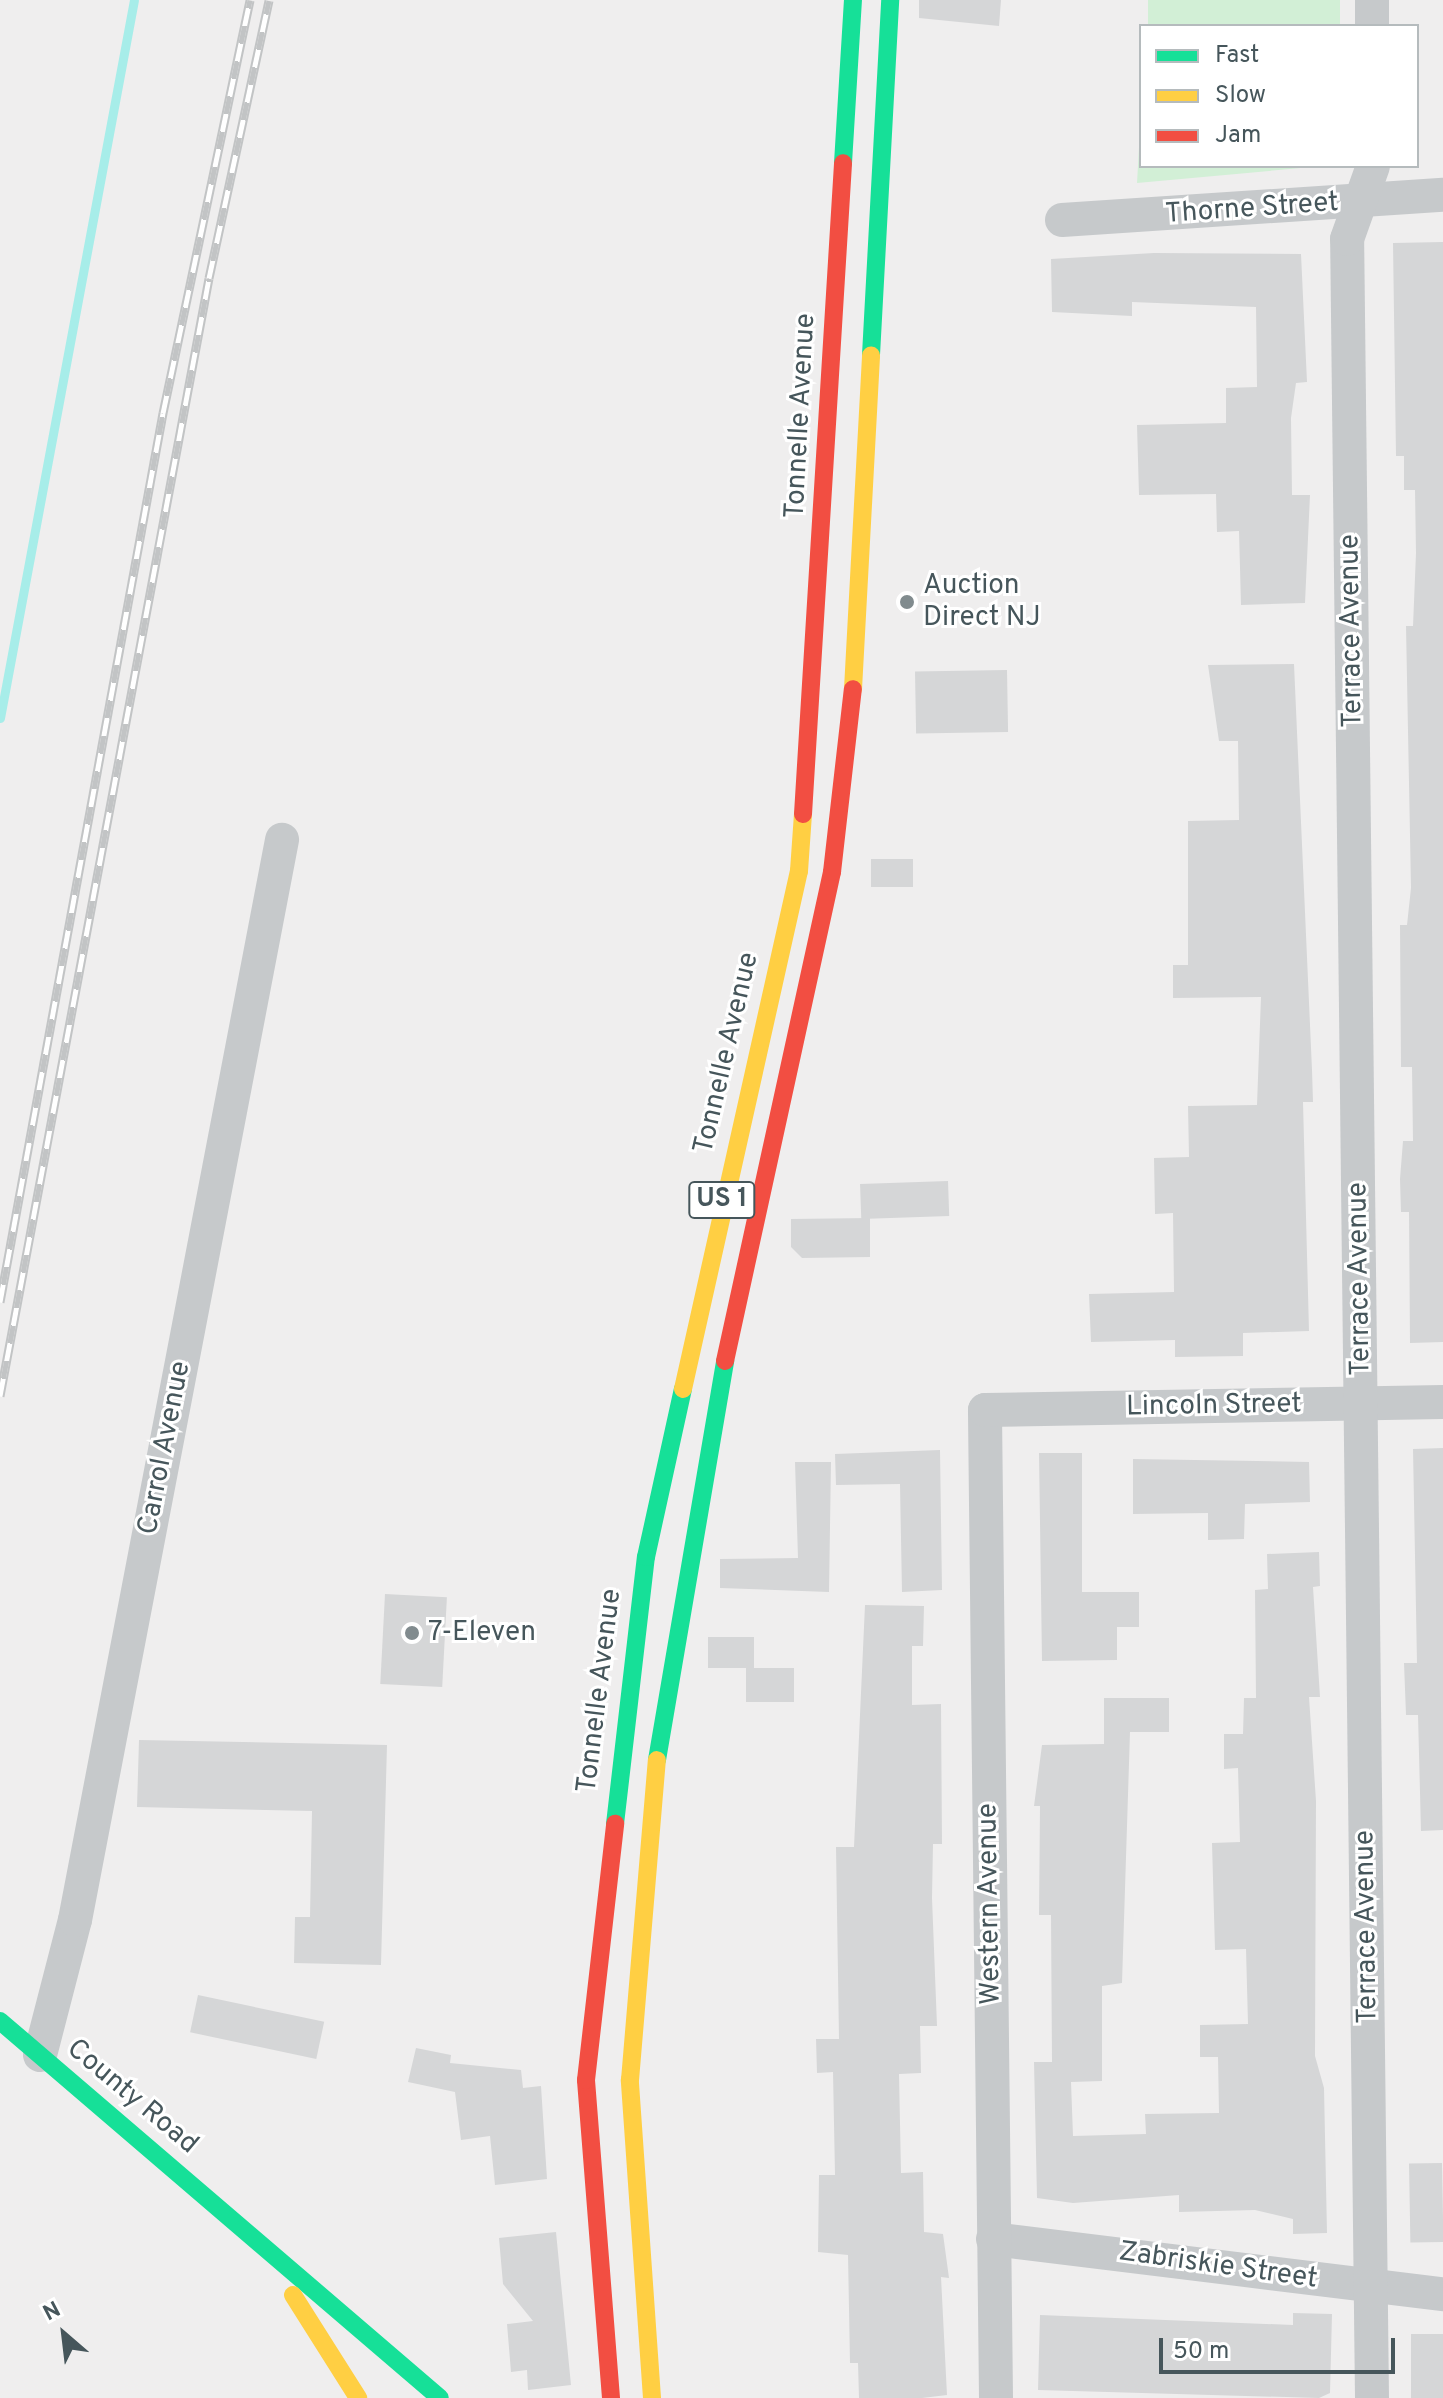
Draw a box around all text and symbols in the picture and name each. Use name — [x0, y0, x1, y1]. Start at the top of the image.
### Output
legend — [1139, 24, 1419, 168]
text: Fast — [1215, 41, 1259, 71]
text: Slow — [1215, 81, 1266, 111]
text: Jam — [1215, 121, 1261, 151]
street label: Thorne Street — [1164, 186, 1340, 232]
street label: Tonnelle Avenue — [779, 312, 823, 520]
street label: Terrace Avenue — [1334, 533, 1370, 729]
place label: Auction Direct NJ — [923, 569, 1041, 635]
marker: Auction Direct NJ — [898, 593, 916, 611]
street label: Tonnelle Avenue — [687, 949, 767, 1157]
road number: US 1 — [688, 1178, 756, 1222]
street label: Terrace Avenue — [1342, 1181, 1378, 1377]
street label: Carrol Avenue — [132, 1358, 198, 1538]
street label: Lincoln Street — [1126, 1388, 1302, 1424]
street label: Tonnelle Avenue — [571, 1586, 629, 1796]
place label: 7-Eleven — [428, 1616, 536, 1650]
marker: 7-Eleven — [403, 1624, 421, 1642]
street label: Western Avenue — [971, 1802, 1009, 2006]
street label: Terrace Avenue — [1349, 1829, 1385, 2025]
street label: County Road — [59, 2032, 205, 2162]
street label: Zabriskie Street — [1117, 2235, 1319, 2297]
north arrow — [24, 2294, 104, 2374]
text: N — [39, 2297, 66, 2328]
scale bar — [1163, 2322, 1399, 2372]
text: 50 m — [1173, 2337, 1229, 2367]

